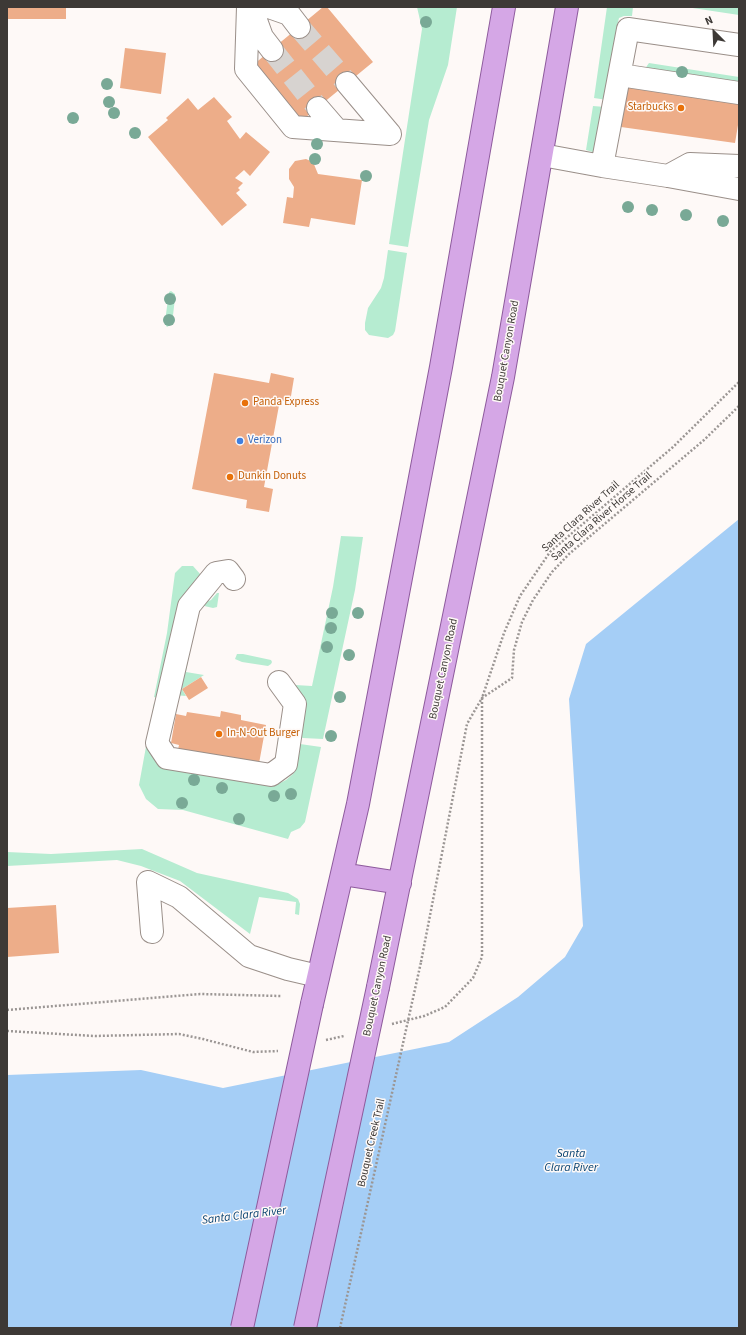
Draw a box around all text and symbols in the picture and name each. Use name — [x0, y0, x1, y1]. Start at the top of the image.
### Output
north arrow — [694, 12, 734, 52]
text: N — [703, 12, 715, 29]
place label: Starbucks — [627, 101, 673, 115]
marker: Starbucks — [676, 103, 686, 113]
street label: Bouquet Canyon Road — [492, 299, 522, 403]
place label: Panda Express — [253, 396, 319, 410]
marker: Panda Express — [240, 398, 250, 408]
place label: Verizon — [248, 434, 282, 448]
marker: Verizon — [235, 436, 245, 446]
place label: Dunkin Donuts — [238, 470, 306, 484]
street label: Santa Clara River Horse Trail — [549, 470, 655, 564]
marker: Dunkin Donuts — [225, 472, 235, 482]
street label: Santa Clara River Trail — [539, 479, 623, 555]
street label: Bouquet Canyon Road — [427, 618, 461, 720]
place label: In-N-Out Burger — [227, 727, 300, 741]
marker: In-N-Out Burger — [214, 729, 224, 739]
street label: Bouquet Canyon Road — [361, 935, 395, 1037]
street label: Bouquet Creek Trail — [355, 1098, 389, 1188]
water label: Santa Clara River — [544, 1147, 598, 1175]
water label: Santa Clara River — [201, 1204, 287, 1228]

